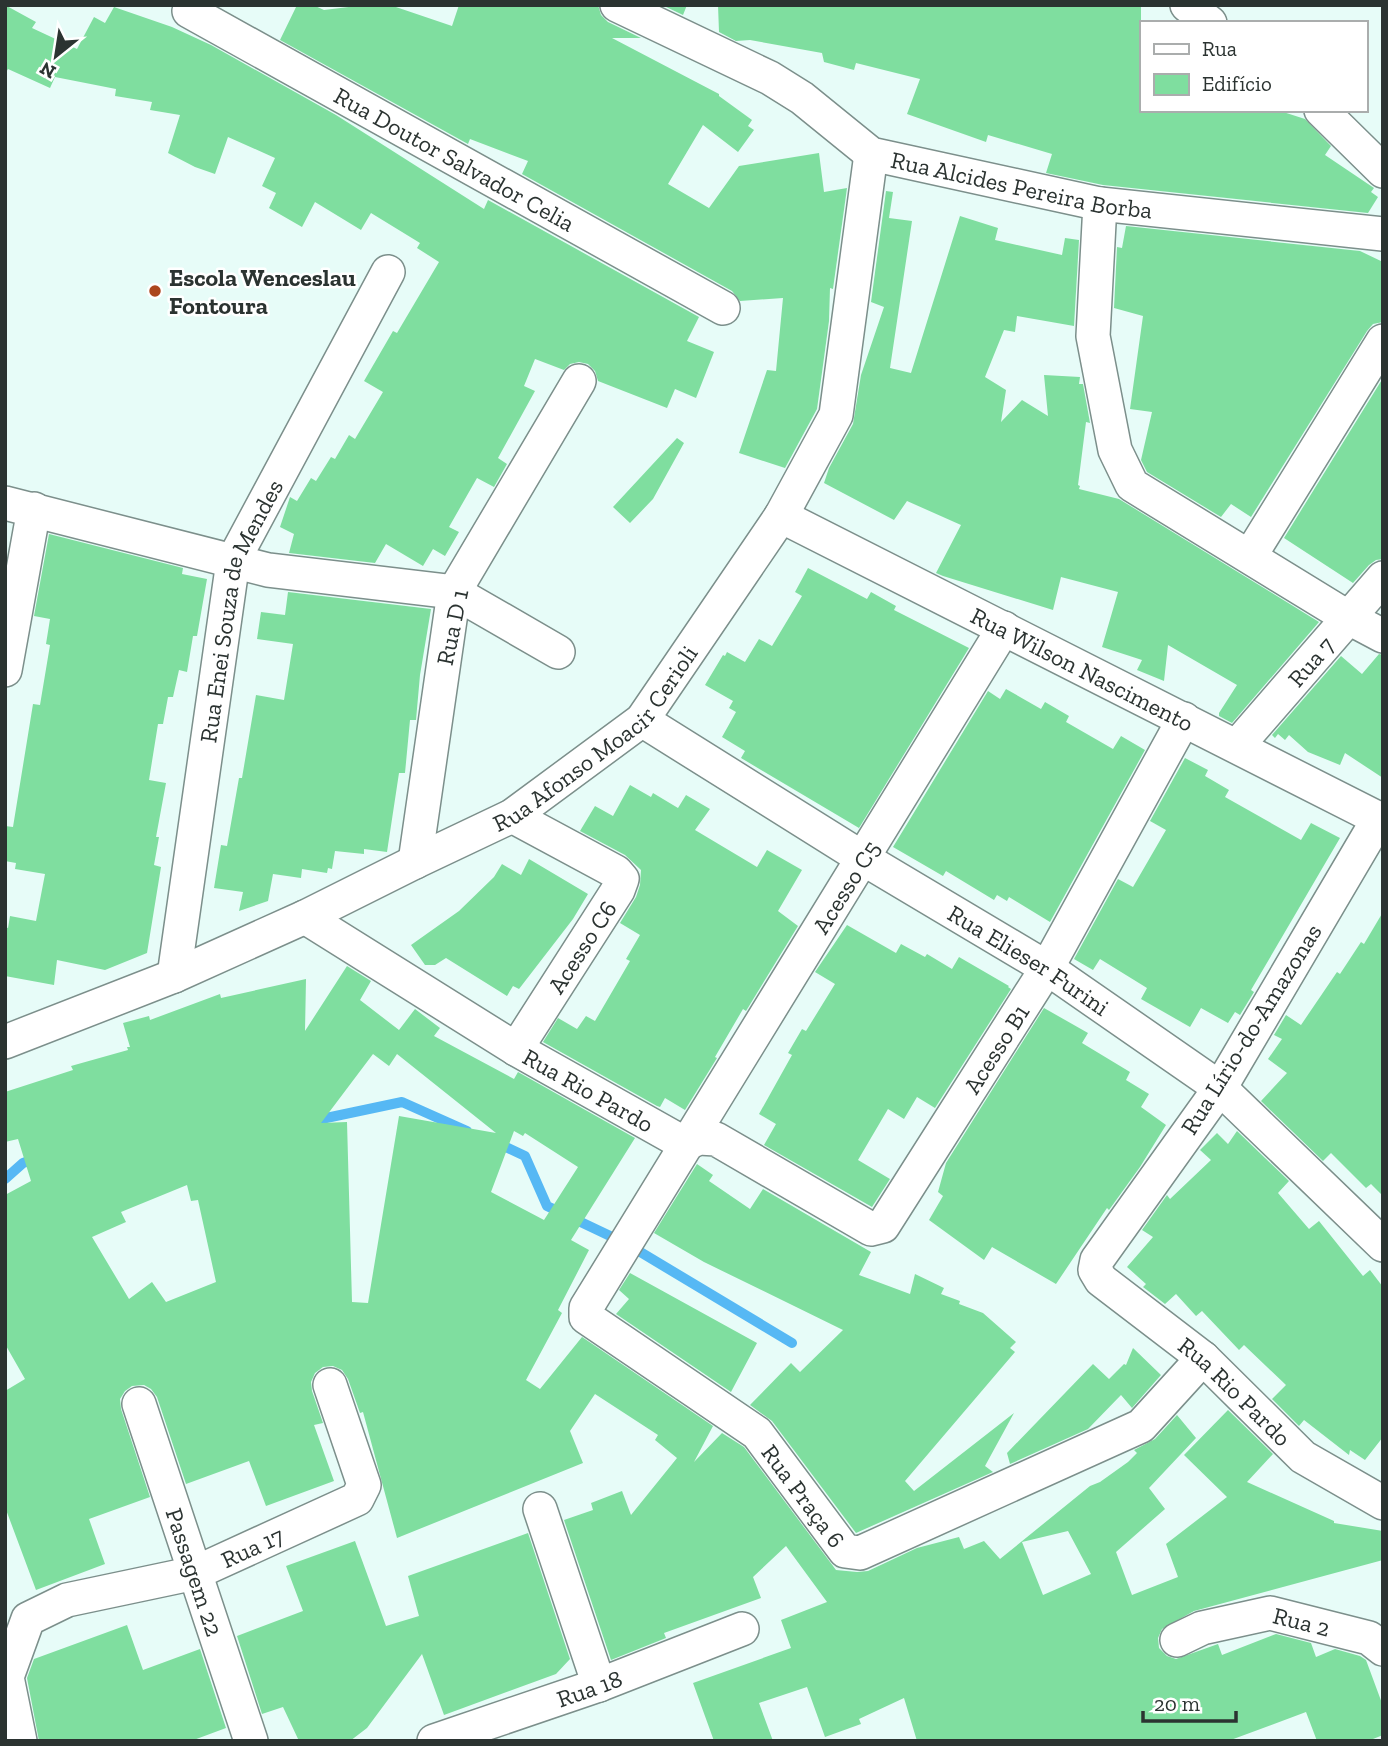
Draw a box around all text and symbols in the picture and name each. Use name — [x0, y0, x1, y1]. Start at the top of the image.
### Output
north arrow — [21, 21, 91, 91]
legend — [1140, 21, 1367, 112]
text: Rua — [1202, 36, 1237, 61]
text: N — [36, 57, 60, 84]
text: Edifício — [1202, 71, 1272, 96]
street label: Rua Doutor Salvador Celia — [329, 80, 580, 237]
street label: Rua Alcides Pereira Borba — [888, 144, 1154, 224]
place label: Escola Wenceslau Fontoura — [169, 263, 356, 320]
marker: Escola Wenceslau Fontoura — [147, 283, 163, 299]
street label: Rua Enei Souza de Mendes — [193, 474, 289, 744]
street label: Rua D 1 — [430, 586, 474, 668]
street label: Rua Wilson Nascimento — [966, 600, 1199, 737]
street label: Rua 7 — [1281, 631, 1340, 692]
street label: Rua Afonso Moacir Cerioli — [488, 640, 703, 838]
street label: Acesso C5 — [806, 835, 886, 939]
street label: Acesso C6 — [541, 895, 623, 999]
street label: Rua Elieser Furini — [943, 898, 1115, 1021]
street label: Rua Lírio-do-Amazonas — [1174, 918, 1328, 1140]
street label: Acesso B1 — [957, 999, 1035, 1099]
street label: Rua Rio Pardo — [518, 1041, 659, 1138]
street label: Rua Rio Pardo — [1173, 1330, 1298, 1452]
street label: Rua Praça 6 — [756, 1438, 852, 1553]
street label: Passagem 22 — [160, 1504, 230, 1640]
street label: Rua 17 — [216, 1520, 288, 1574]
street label: Rua 2 — [1270, 1600, 1333, 1642]
street label: Rua 18 — [553, 1663, 626, 1713]
scale bar — [1143, 1680, 1236, 1724]
text: 20 m — [1154, 1691, 1200, 1716]

